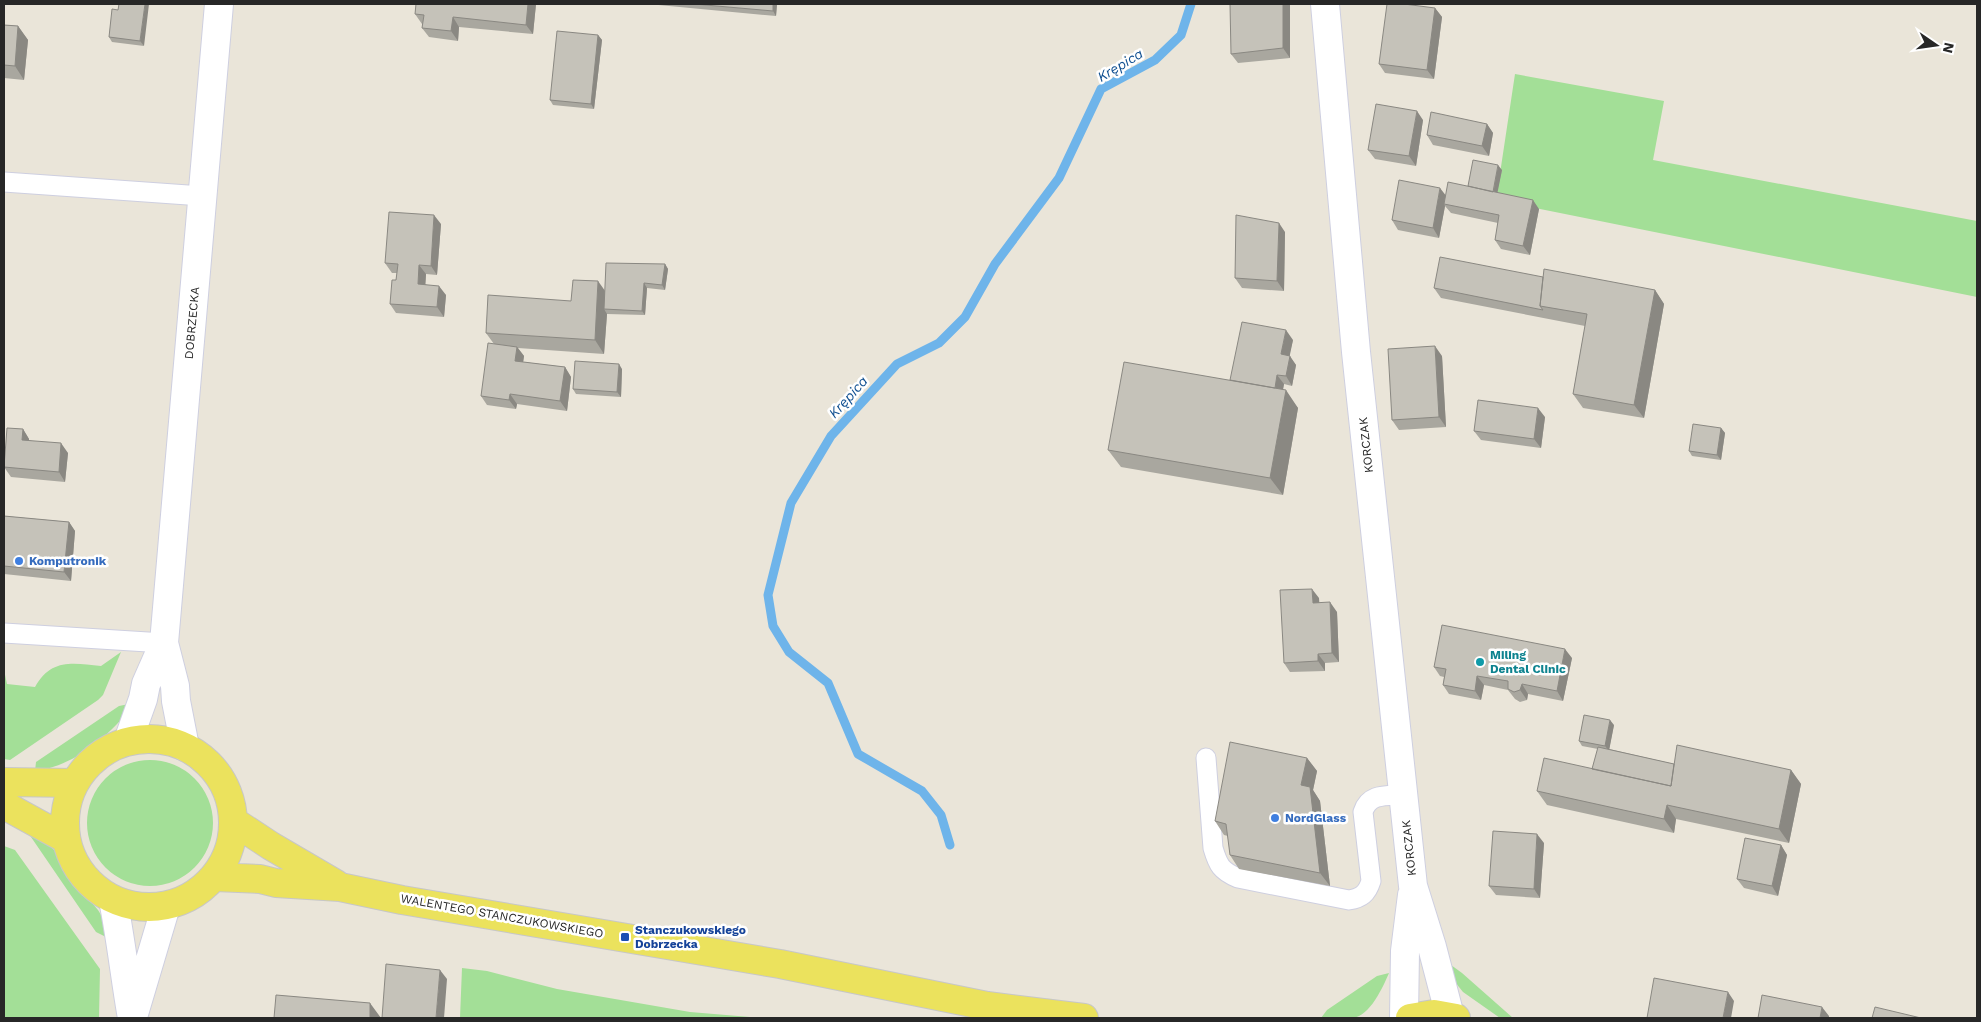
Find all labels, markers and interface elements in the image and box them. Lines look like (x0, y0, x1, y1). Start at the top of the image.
north arrow (1911, 20, 1961, 70)
text: N (1940, 41, 1958, 55)
water label: Krępica (1094, 45, 1146, 85)
street label: DOBRZECKA (182, 286, 202, 360)
water label: Krępica (825, 373, 871, 421)
street label: KORCZAK (1356, 416, 1376, 474)
place label: Komputronik (29, 554, 107, 568)
marker: Komputronik (13, 555, 25, 567)
place label: Miling Dental Clinic (1490, 648, 1566, 676)
marker: Miling Dental Clinic (1474, 656, 1486, 668)
place label: NordGlass (1285, 811, 1347, 825)
marker: NordGlass (1269, 812, 1281, 824)
street label: KORCZAK (1399, 819, 1419, 877)
street label: WALENTEGO STANCZUKOWSKIEGO (399, 891, 605, 941)
place label: Stanczukowskiego Dobrzecka (635, 923, 746, 951)
marker: Stanczukowskiego Dobrzecka (619, 931, 631, 943)

